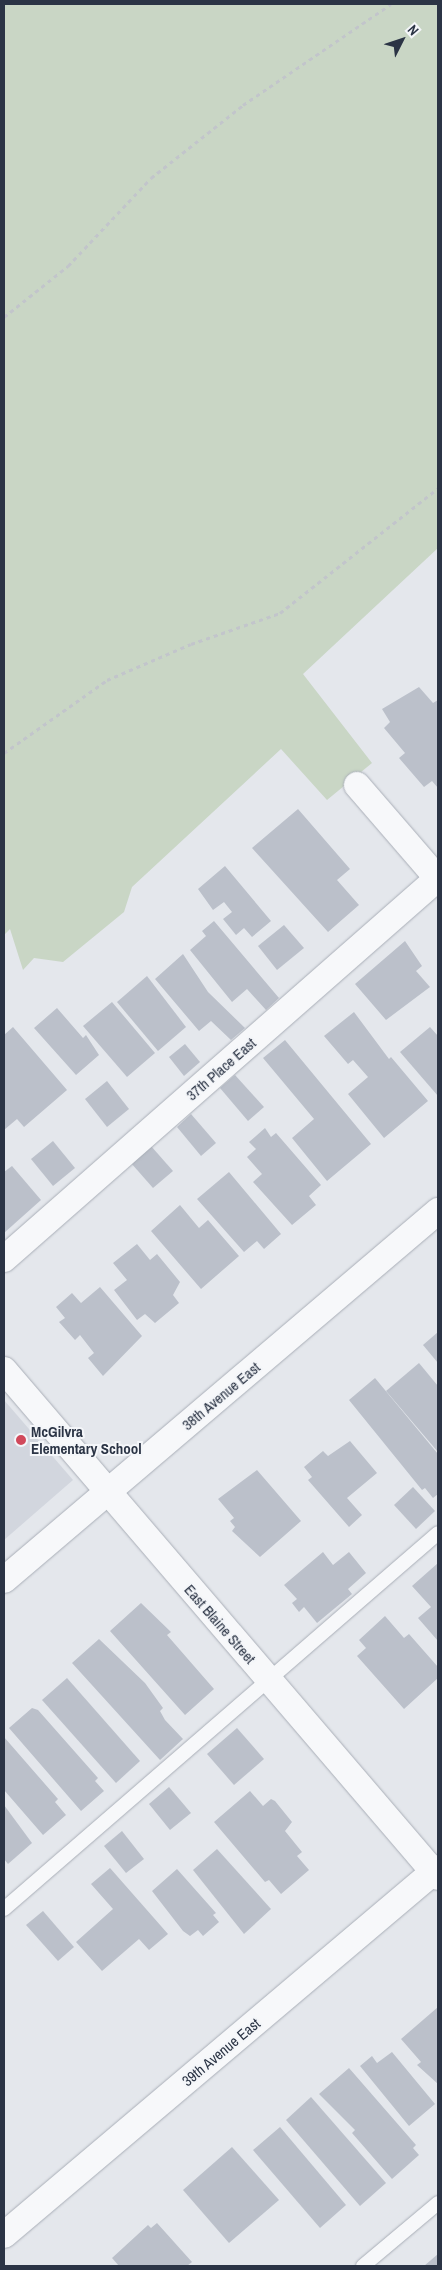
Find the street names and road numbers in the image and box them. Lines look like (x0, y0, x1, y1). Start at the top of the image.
street label: 37th Place East (183, 1034, 259, 1104)
street label: 38th Avenue East (178, 1358, 264, 1434)
street label: East Blaine Street (181, 1581, 259, 1667)
street label: 39th Avenue East (178, 2014, 264, 2090)

